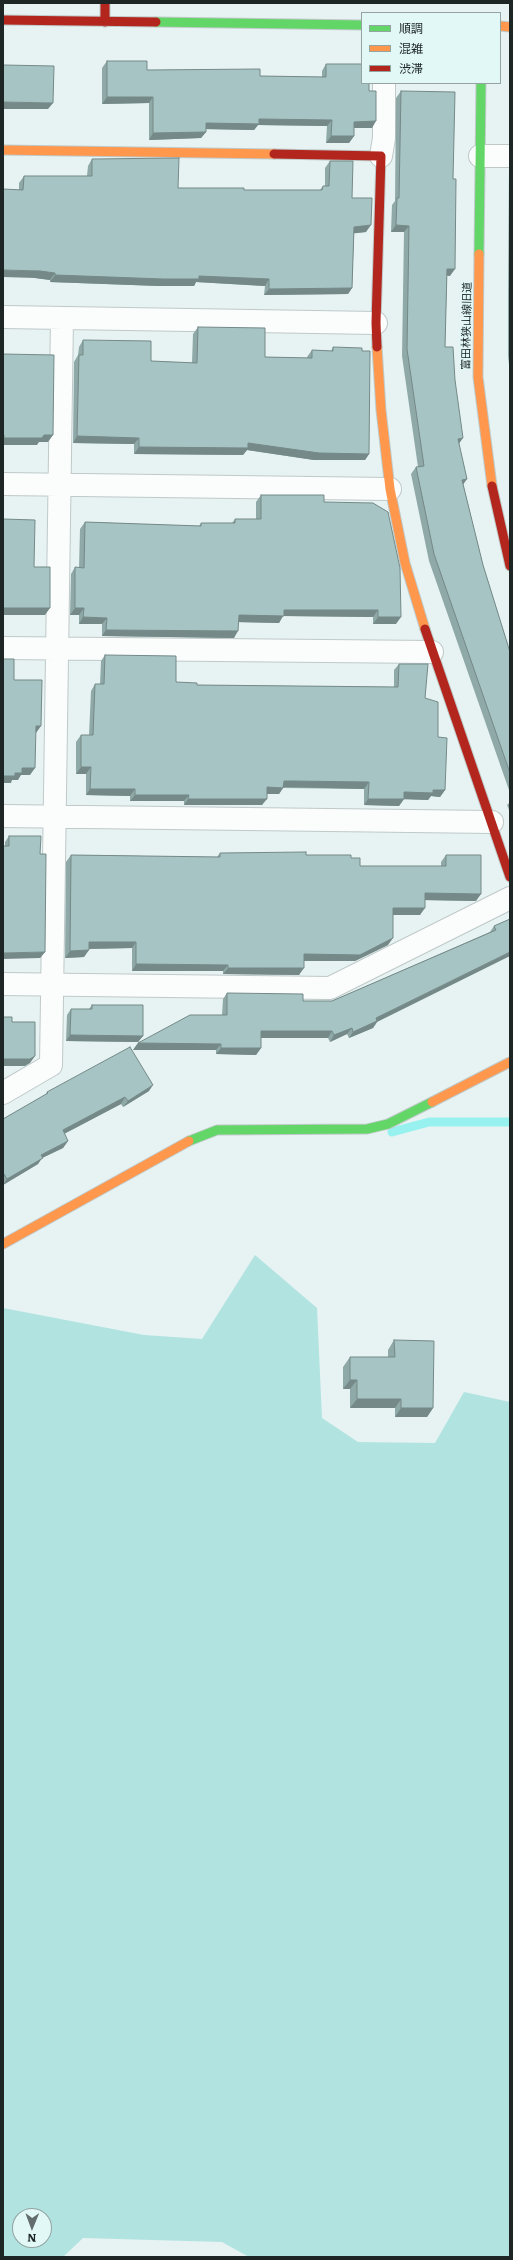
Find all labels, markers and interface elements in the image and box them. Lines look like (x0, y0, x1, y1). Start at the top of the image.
legend (361, 12, 501, 84)
text: 順調 (399, 19, 423, 37)
text: 混雑 (399, 39, 423, 57)
text: 渋滞 (399, 59, 423, 77)
street label: 富田林狭山線旧道 (460, 282, 474, 370)
north arrow (12, 2208, 52, 2248)
text: N (27, 2231, 37, 2247)

